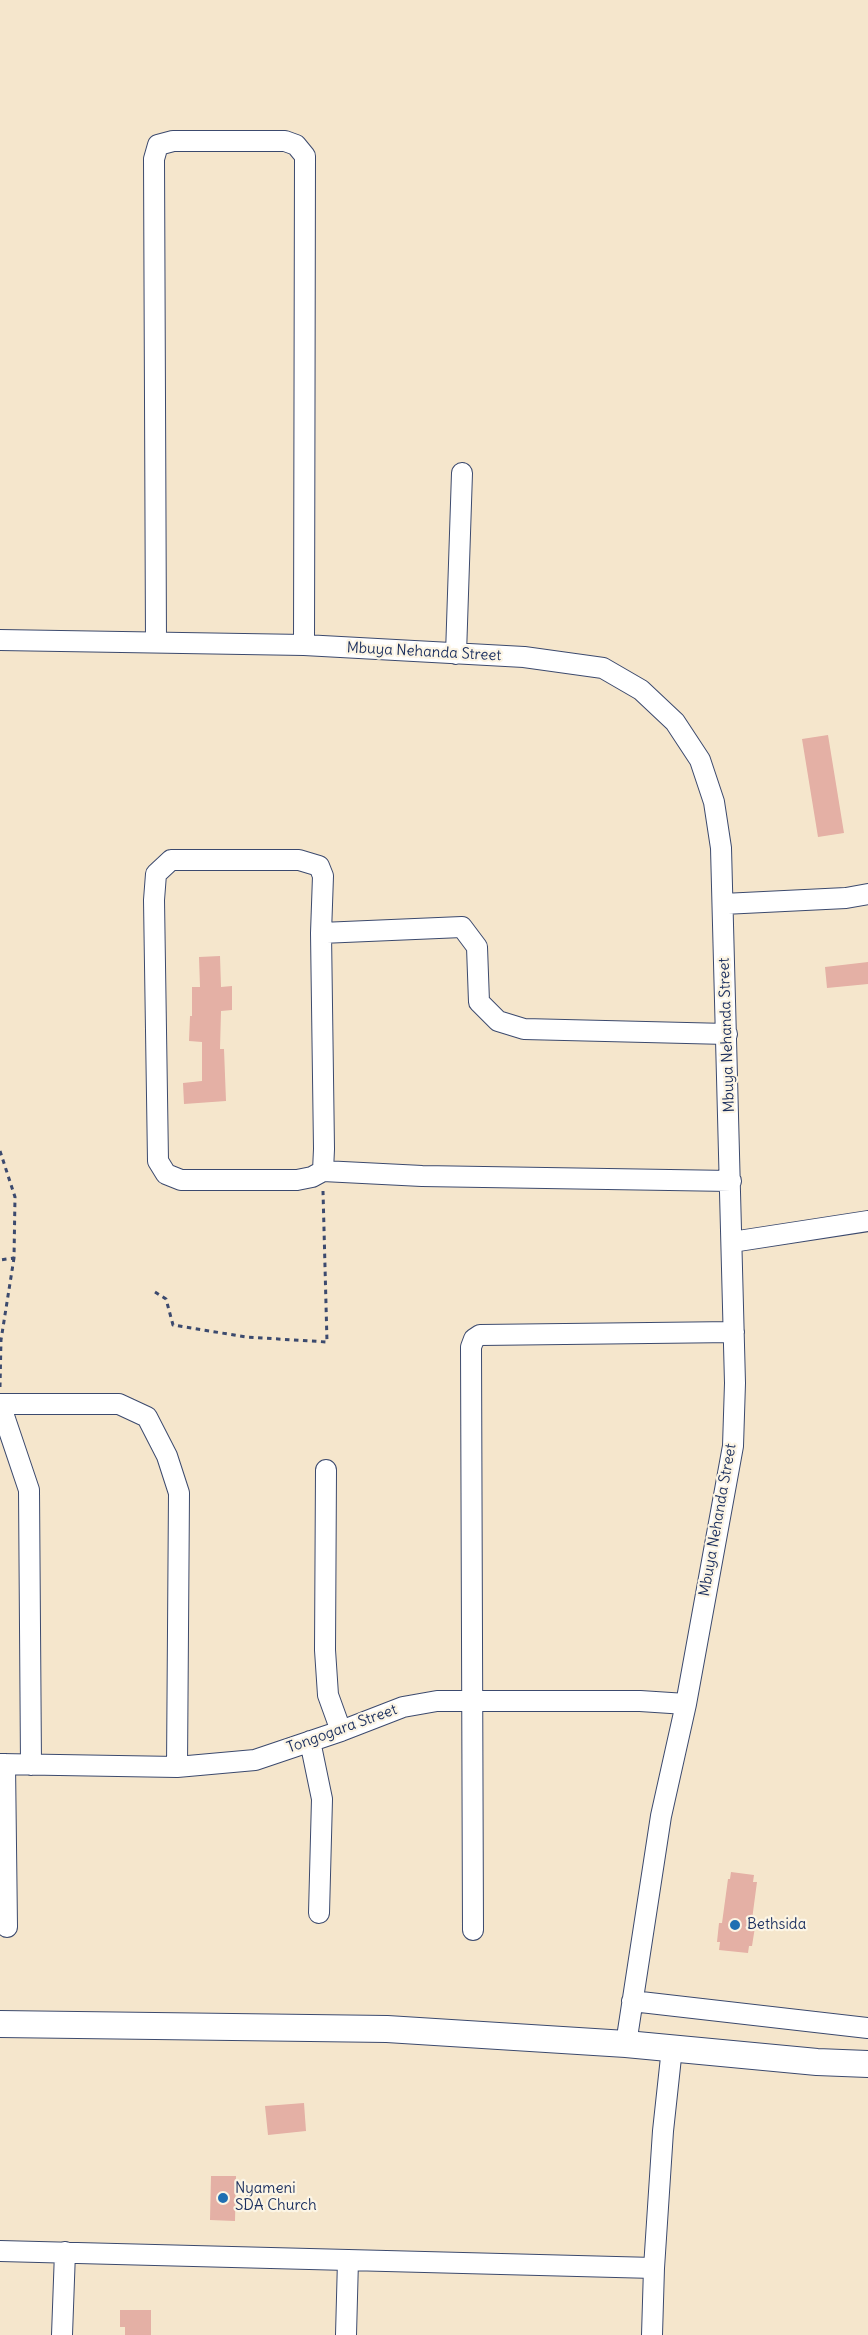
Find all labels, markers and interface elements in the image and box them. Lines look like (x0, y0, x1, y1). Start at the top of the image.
street label: Mbuya Nehanda Street (346, 639, 502, 665)
street label: Mbuya Nehanda Street (715, 957, 739, 1113)
street label: Mbuya Nehanda Street (696, 1442, 740, 1598)
street label: Tongogara Street (284, 1701, 400, 1757)
place label: Bethsida (747, 1916, 806, 1934)
marker: Bethsida (728, 1918, 742, 1932)
place label: Nyameni SDA Church (235, 2180, 317, 2215)
marker: Nyameni SDA Church (216, 2191, 230, 2205)

